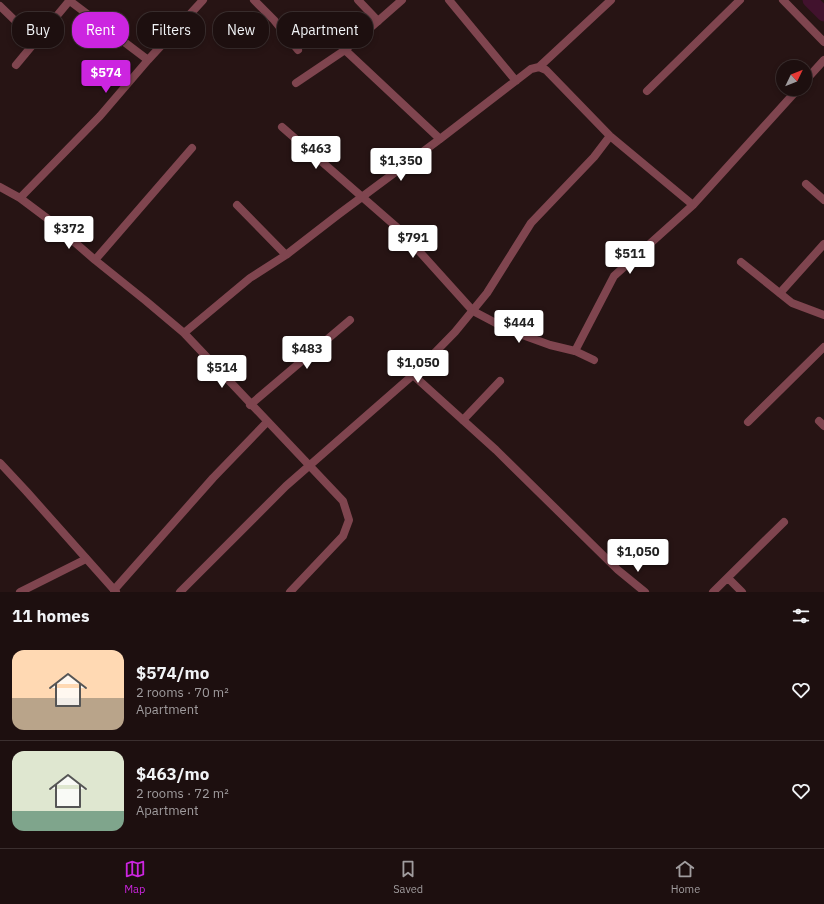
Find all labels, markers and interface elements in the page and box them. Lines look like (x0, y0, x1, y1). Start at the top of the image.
chip: Buy (12, 12, 64, 48)
chip: Rent (72, 12, 129, 48)
chip: Filters (137, 12, 205, 48)
chip: New (213, 12, 269, 48)
chip: Apartment (277, 12, 373, 48)
pin: $574 (82, 60, 130, 94)
north arrow (776, 60, 812, 96)
map controls (776, 60, 812, 96)
text: $574 (90, 64, 122, 81)
pin: $463 (292, 136, 340, 170)
text: $463 (300, 140, 332, 157)
pin: $1,350 (368, 148, 434, 182)
text: $1,350 (379, 152, 423, 169)
pin: $372 (45, 216, 93, 250)
text: $372 (53, 220, 85, 237)
pin: $791 (389, 225, 437, 259)
text: $791 (397, 229, 429, 246)
pin: $511 (606, 241, 654, 275)
text: $511 (614, 245, 646, 262)
pin: $444 (495, 310, 543, 344)
text: $444 (503, 314, 535, 331)
pin: $483 (283, 336, 331, 370)
text: $483 (291, 340, 323, 357)
pin: $1,050 (385, 350, 451, 384)
text: $1,050 (396, 354, 440, 371)
pin: $514 (198, 355, 246, 389)
text: $514 (206, 359, 238, 376)
pin: $1,050 (605, 539, 671, 573)
text: $1,050 (616, 543, 660, 560)
text: 11 homes (12, 605, 89, 627)
icon: filters (790, 605, 812, 627)
text: $574/mo (136, 662, 209, 684)
icon: home (44, 666, 92, 714)
icon: heart (790, 679, 812, 701)
text: 2 rooms · 70 m² (136, 684, 229, 701)
text: Apartment (136, 701, 199, 718)
text: $463/mo (136, 763, 209, 785)
icon: home (44, 767, 92, 815)
icon: heart (790, 780, 812, 802)
text: 2 rooms · 72 m² (136, 785, 229, 802)
text: Apartment (136, 802, 199, 819)
tab: Map (124, 858, 146, 896)
tab: Saved (393, 858, 423, 896)
tab: Home (671, 858, 700, 896)

